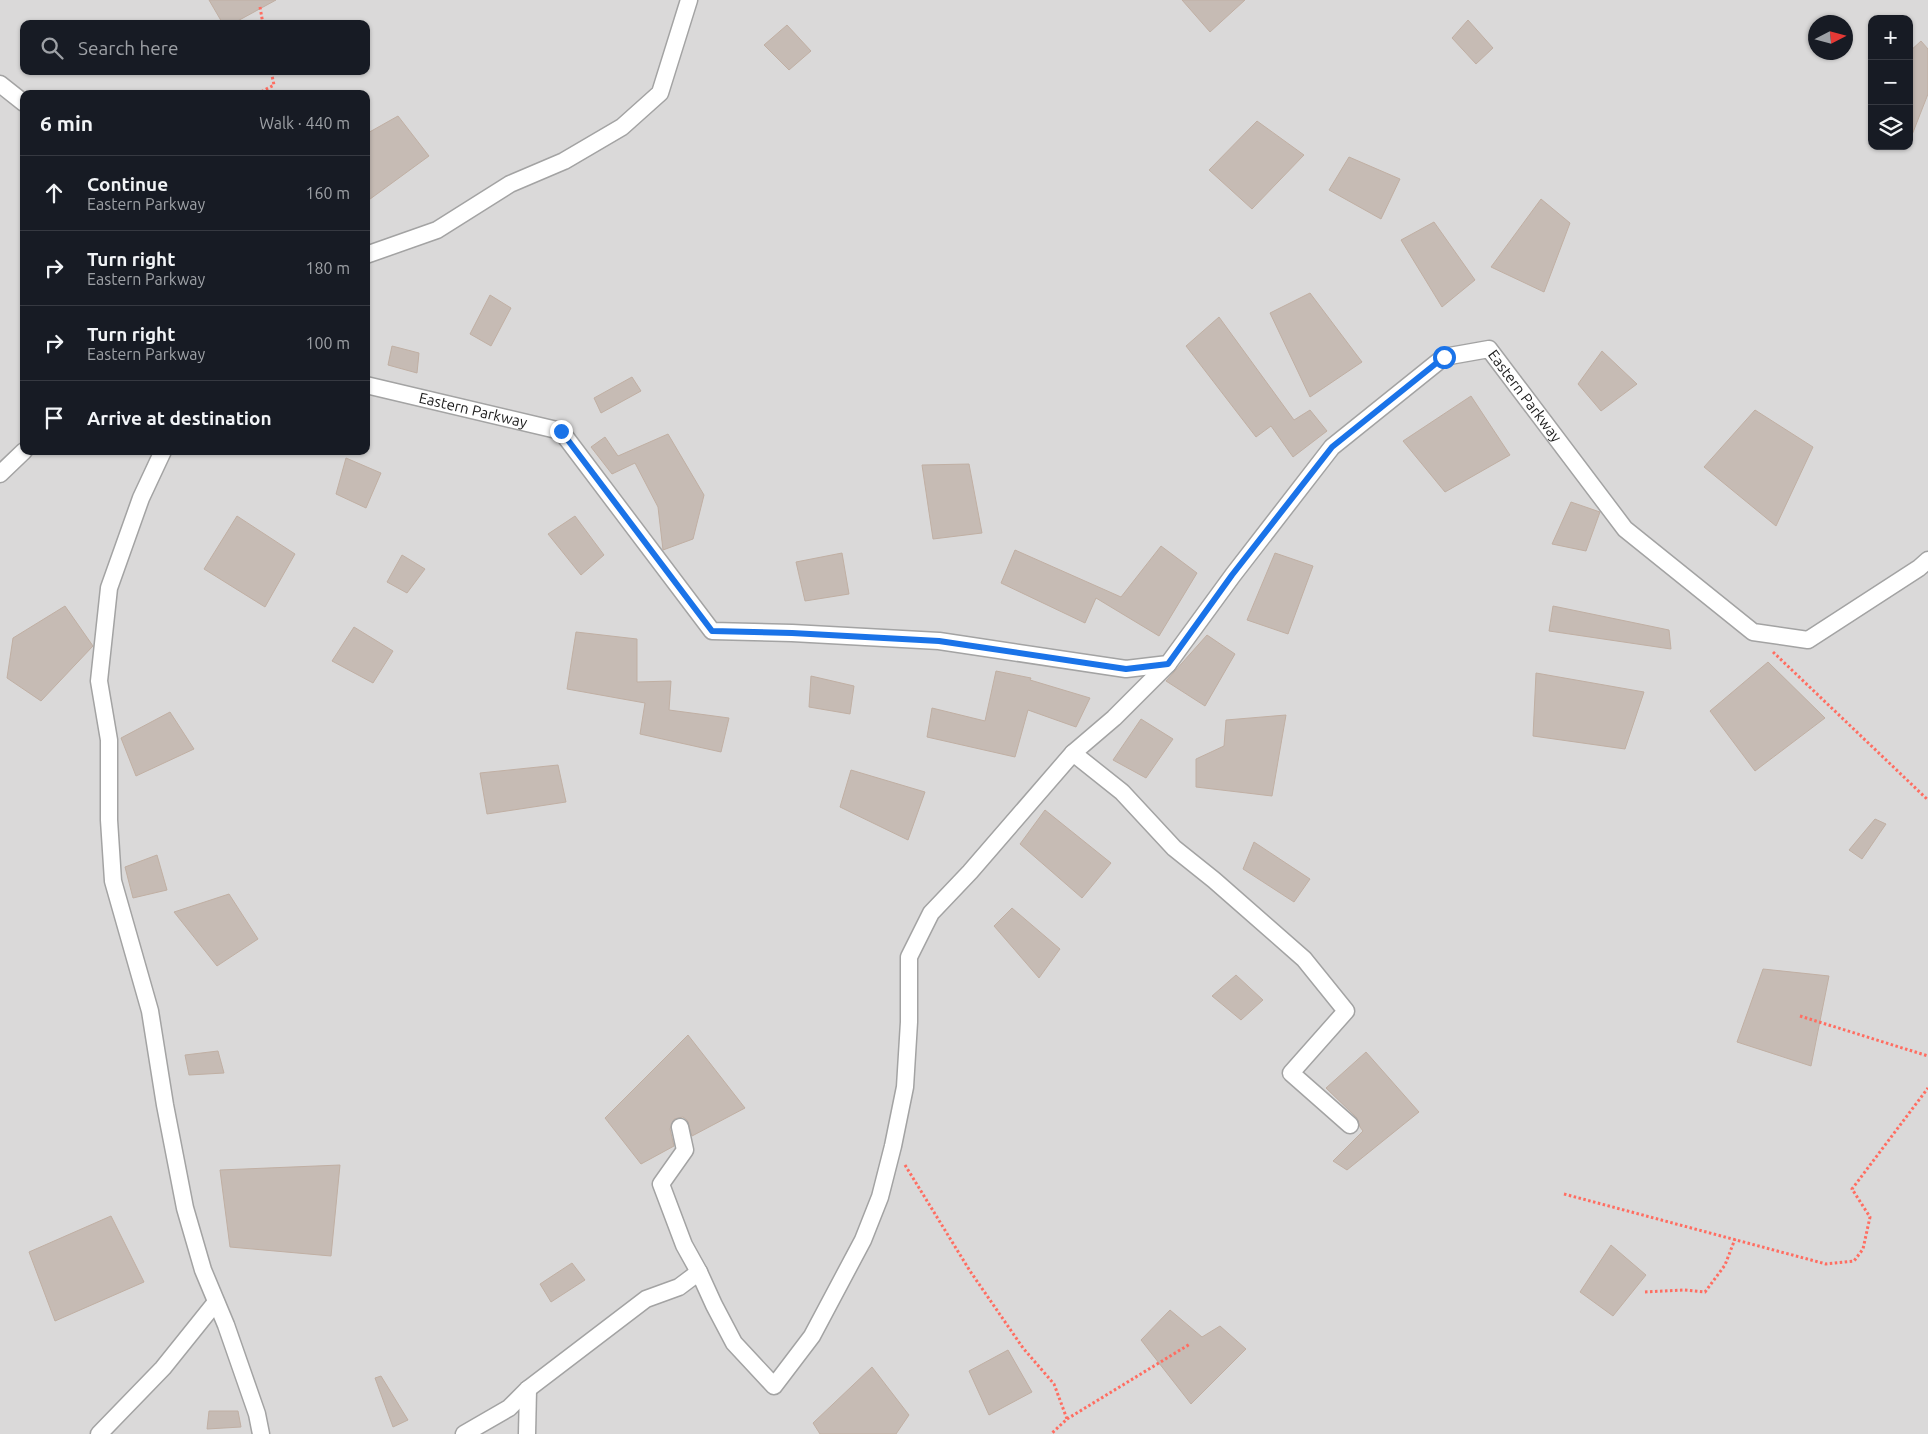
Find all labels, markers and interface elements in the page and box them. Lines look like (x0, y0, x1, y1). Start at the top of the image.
north arrow (1808, 15, 1853, 60)
map controls (1868, 15, 1913, 150)
button: + (1868, 15, 1913, 60)
search box (20, 20, 370, 75)
icon: search (38, 34, 66, 62)
text: Search here (78, 37, 178, 59)
button: − (1868, 60, 1913, 105)
button: layers (1868, 105, 1913, 150)
text: 6 min (40, 111, 93, 135)
text: Walk · 440 m (259, 114, 350, 132)
text: Continue (87, 173, 168, 195)
icon: ahead (40, 179, 68, 207)
text: 160 m (305, 184, 350, 202)
text: Eastern Parkway (87, 195, 205, 213)
text: Turn right (87, 248, 175, 270)
icon: right (40, 254, 68, 282)
text: 180 m (305, 259, 350, 277)
text: Eastern Parkway (87, 270, 205, 288)
text: Turn right (87, 323, 175, 345)
icon: right (40, 329, 68, 357)
text: 100 m (305, 334, 350, 352)
text: Eastern Parkway (87, 345, 205, 363)
route start (1433, 346, 1456, 369)
street label: Eastern Parkway (1485, 346, 1565, 445)
street label: Eastern Parkway (417, 389, 529, 431)
icon: arrive (40, 404, 68, 432)
text: Arrive at destination (87, 407, 272, 429)
route end (550, 420, 573, 443)

